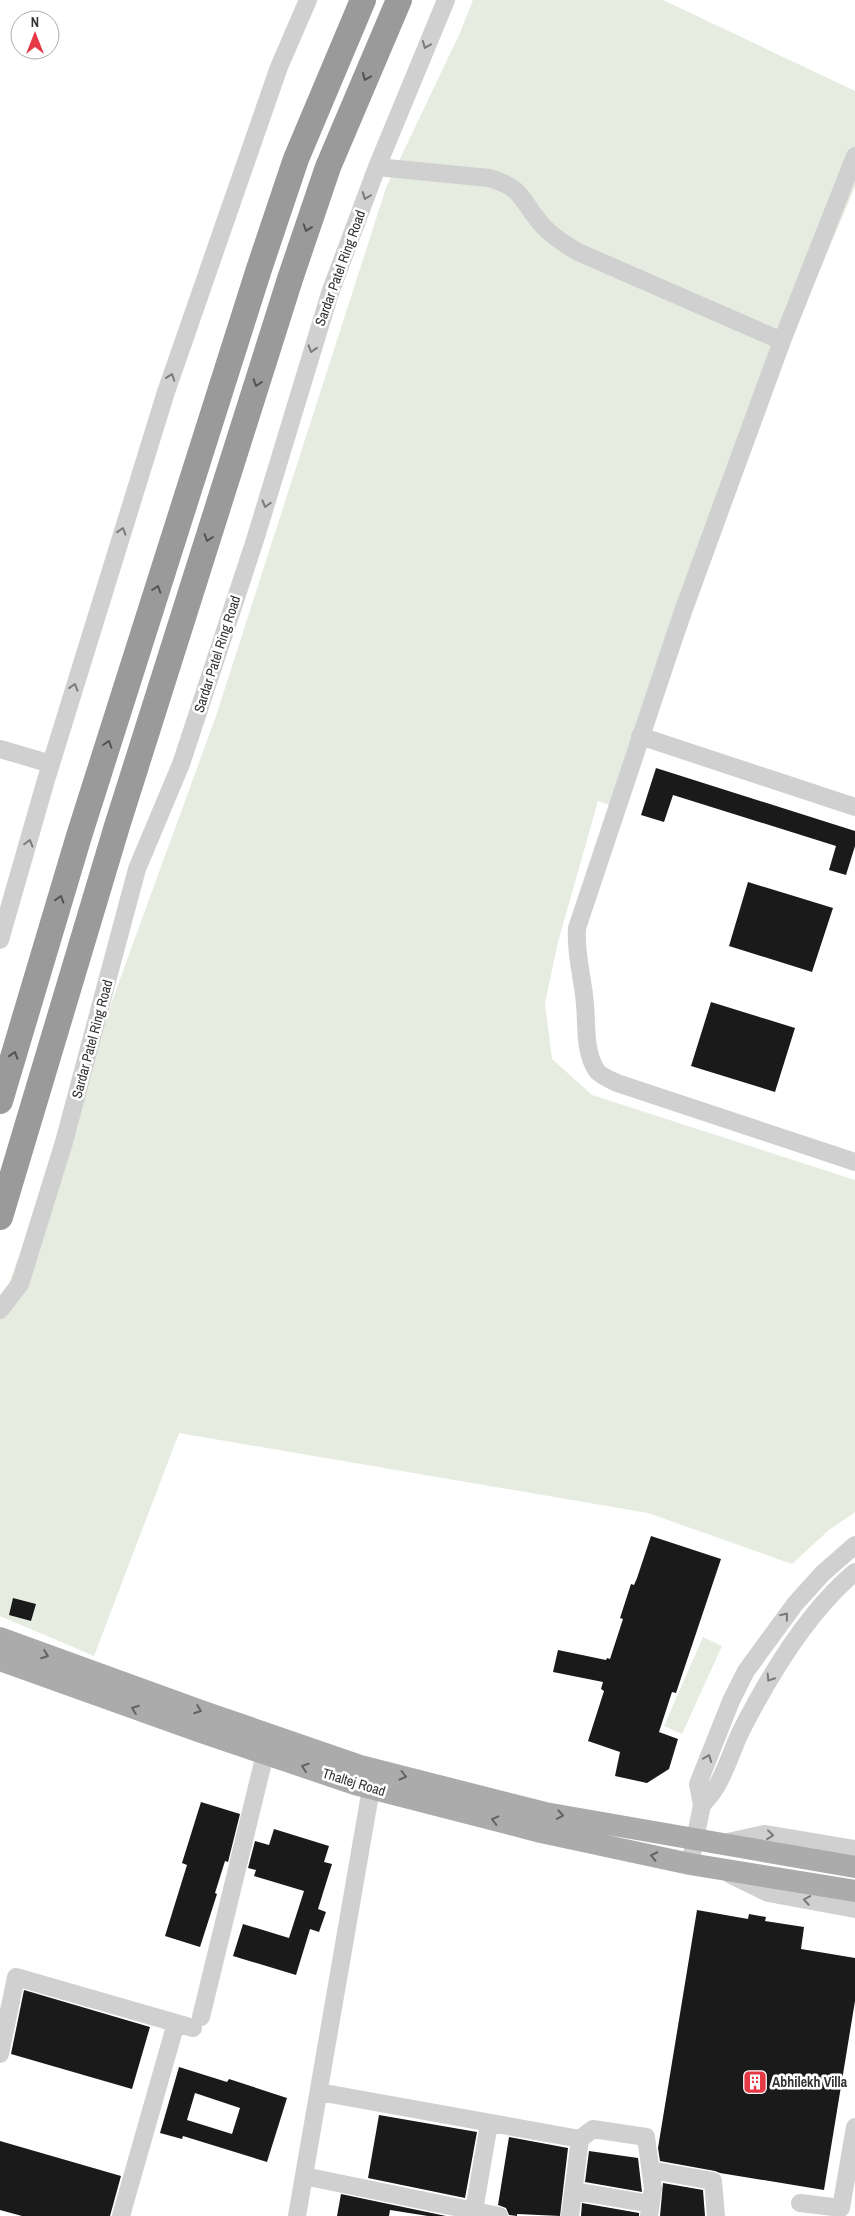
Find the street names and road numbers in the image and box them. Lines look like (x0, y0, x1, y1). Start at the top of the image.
street label: Sardar Patel Ring Road (311, 208, 369, 328)
street label: Sardar Patel Ring Road (190, 593, 244, 715)
street label: Sardar Patel Ring Road (68, 978, 116, 1100)
street label: Thaltej Road (320, 1764, 388, 1800)

